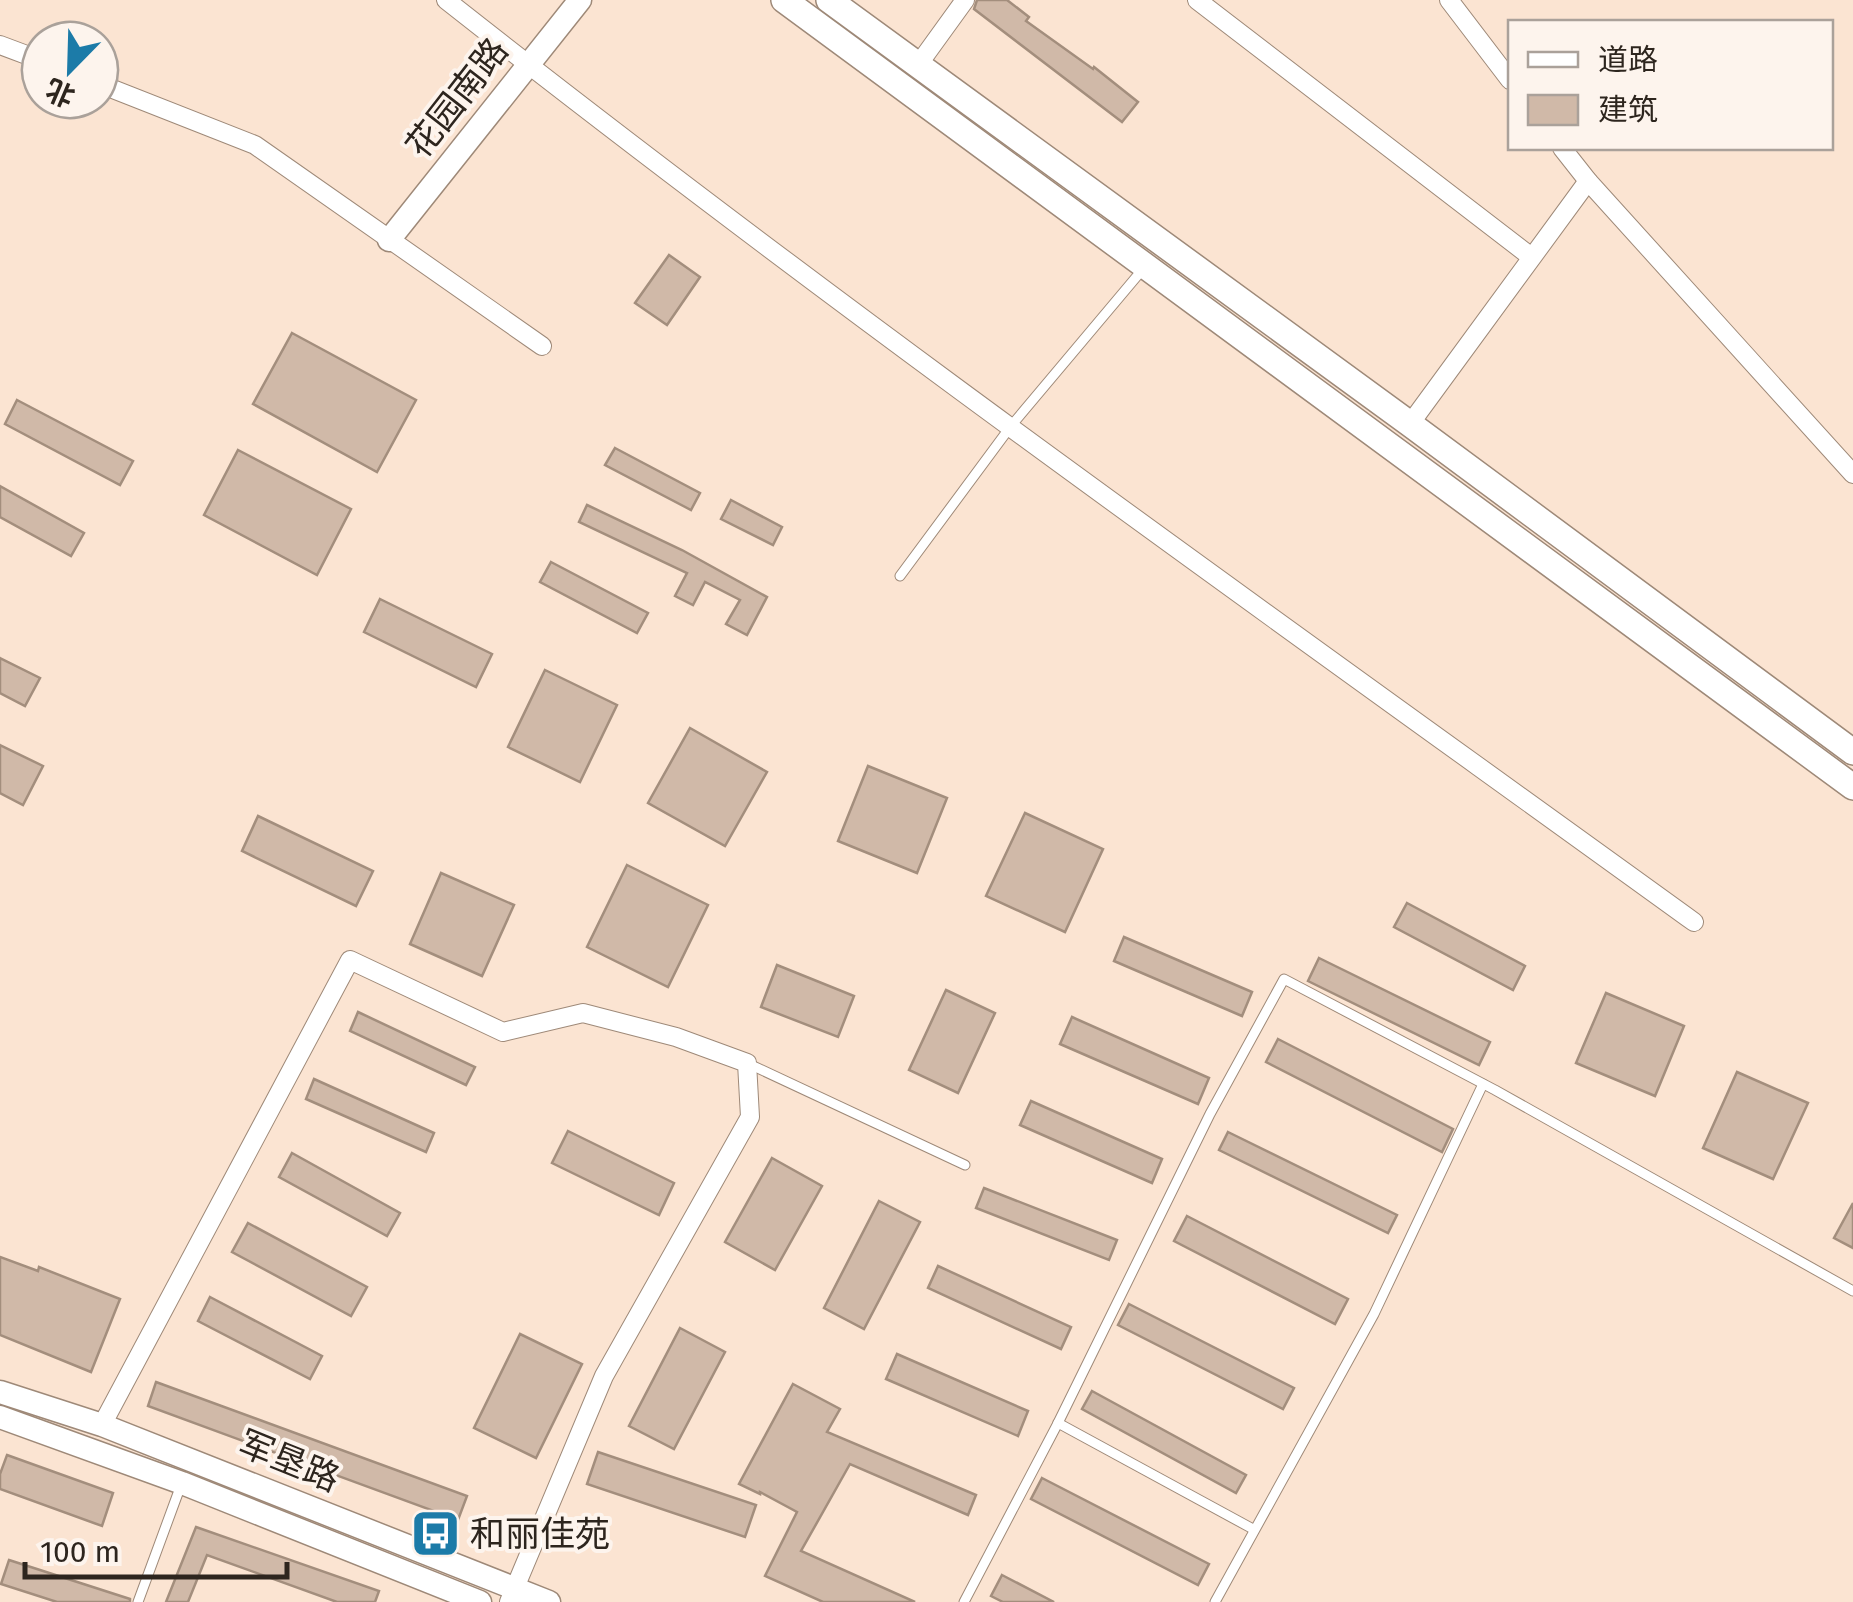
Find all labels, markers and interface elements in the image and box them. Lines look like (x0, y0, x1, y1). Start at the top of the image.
north arrow (20, 20, 120, 120)
legend (1508, 20, 1833, 150)
street label: 花园南路 (397, 30, 517, 166)
text: 道路 (1598, 42, 1658, 78)
text: 北 (41, 72, 80, 113)
text: 建筑 (1598, 92, 1658, 128)
street label: 军垦路 (232, 1422, 346, 1500)
bus stop icon: 和丽佳苑 (409, 1508, 461, 1560)
place label: 和丽佳苑 (470, 1513, 610, 1555)
scale bar (25, 1517, 288, 1579)
text: 100 m (40, 1534, 120, 1570)

